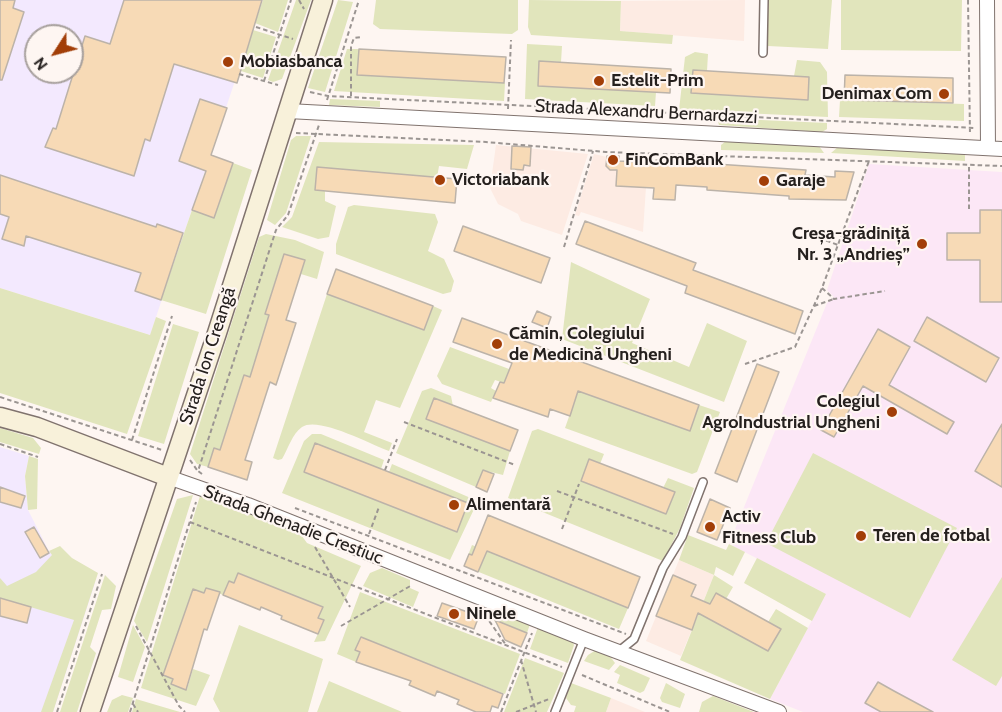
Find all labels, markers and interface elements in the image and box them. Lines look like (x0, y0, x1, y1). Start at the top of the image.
north arrow (24, 24, 84, 84)
place label: Mobiasbanca (240, 51, 343, 73)
text: N (30, 54, 52, 74)
marker: Mobiasbanca (221, 55, 235, 69)
place label: Estelit-Prim (611, 70, 704, 92)
marker: Estelit-Prim (592, 74, 606, 88)
place label: Denimax Com (821, 83, 932, 105)
marker: Denimax Com (937, 87, 951, 101)
street label: Strada Alexandru Bernardazzi (534, 95, 758, 129)
place label: FinComBank (625, 149, 724, 171)
marker: FinComBank (606, 153, 620, 167)
place label: Victoriabank (452, 169, 549, 191)
place label: Garaje (776, 170, 825, 192)
marker: Victoriabank (433, 173, 447, 187)
marker: Garaje (757, 174, 771, 188)
place label: Creșa-grădiniță Nr. 3 „Andrieș” (792, 223, 910, 266)
marker: Creșa-grădiniță Nr. 3 „Andrieș” (915, 237, 929, 251)
street label: Strada Ion Creangă (176, 284, 240, 428)
place label: Cămin, Colegiului de Medicină Ungheni (509, 323, 672, 366)
marker: Cămin, Colegiului de Medicină Ungheni (490, 337, 504, 351)
place label: Colegiul AgroIndustrial Ungheni (702, 391, 880, 434)
marker: Colegiul AgroIndustrial Ungheni (885, 405, 899, 419)
street label: Strada Ghenadie Crestiuc (200, 481, 386, 569)
place label: Alimentară (466, 494, 551, 516)
marker: Alimentară (447, 498, 461, 512)
place label: Activ Fitness Club (722, 506, 816, 548)
marker: Activ Fitness Club (703, 520, 717, 534)
place label: Teren de fotbal (873, 525, 990, 547)
marker: Teren de fotbal (854, 529, 868, 543)
place label: Ninele (466, 603, 516, 625)
marker: Ninele (447, 607, 461, 621)

